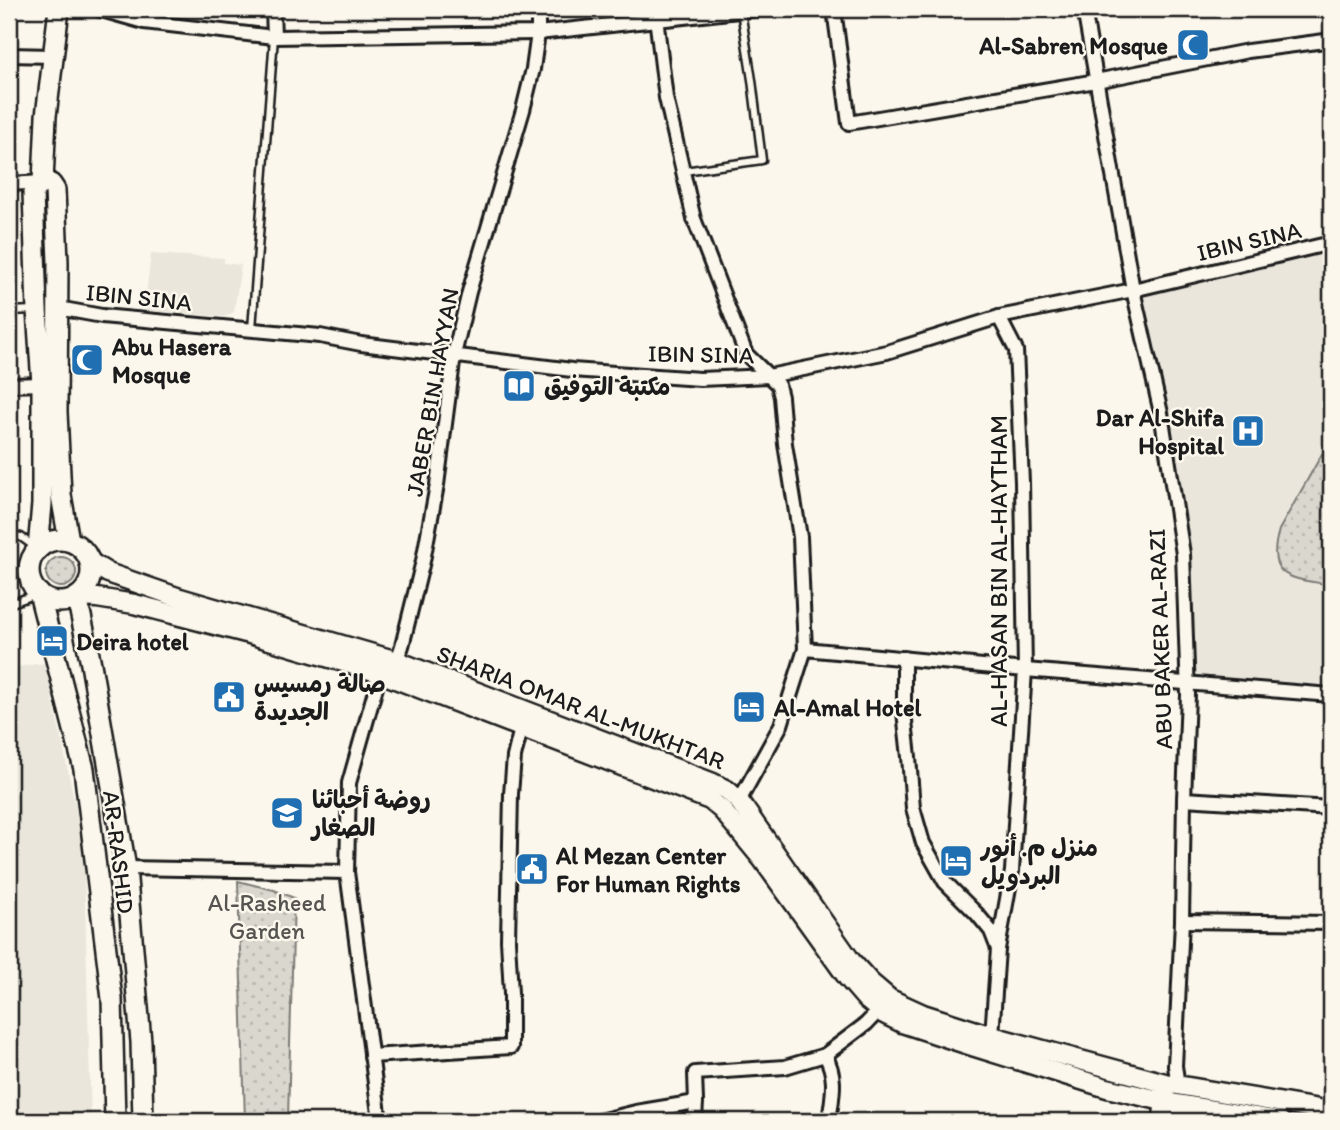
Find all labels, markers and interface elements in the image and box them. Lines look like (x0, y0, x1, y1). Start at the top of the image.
mosque icon: Al-Sabren Mosque (1174, 26, 1212, 64)
place label: Al-Sabren Mosque (978, 31, 1168, 61)
street label: IBIN SINA (1194, 215, 1304, 267)
street label: IBIN SINA (85, 277, 193, 317)
street label: JABER BIN HAYYAN (399, 285, 465, 499)
place label: Abu Hasera Mosque (111, 332, 232, 390)
street label: IBIN SINA (648, 339, 754, 369)
mosque icon: Abu Hasera Mosque (68, 341, 106, 379)
library icon: مكتبة التوفيق (500, 367, 538, 405)
place label: مكتبة التوفيق (544, 372, 671, 402)
place label: Dar Al-Shifa Hospital (1096, 403, 1224, 461)
hospital icon: Dar Al-Shifa Hospital (1229, 412, 1267, 450)
street label: AL-HASAN BIN AL-HAYTHAM (984, 415, 1013, 727)
street label: ABU BAKER AL-RAZI (1142, 528, 1178, 750)
hotel icon: Deira hotel (33, 622, 71, 660)
place label: Deira hotel (76, 627, 189, 656)
street label: SHARIA OMAR AL-MUKHTAR (433, 639, 729, 775)
place label: صالة رمسيس الجديدة (254, 669, 386, 726)
public building icon: صالة رمسيس الجديدة (210, 678, 248, 716)
hotel icon: Al-Amal Hotel (730, 688, 768, 726)
place label: Al-Amal Hotel (773, 693, 922, 722)
place label: روضة أحبائنا الصغار (310, 785, 431, 842)
street label: AR-RASHID (97, 789, 141, 915)
school or university icon: روضة أحبائنا الصغار (268, 794, 306, 832)
place label: منزل م. أنور البردويل (979, 833, 1098, 892)
place label: Al Mezan Center For Human Rights (555, 841, 741, 899)
hotel icon: منزل م. أنور البردويل (937, 842, 975, 880)
public building icon: Al Mezan Center For Human Rights (513, 850, 551, 888)
park label: Al-Rasheed Garden (208, 888, 326, 945)

